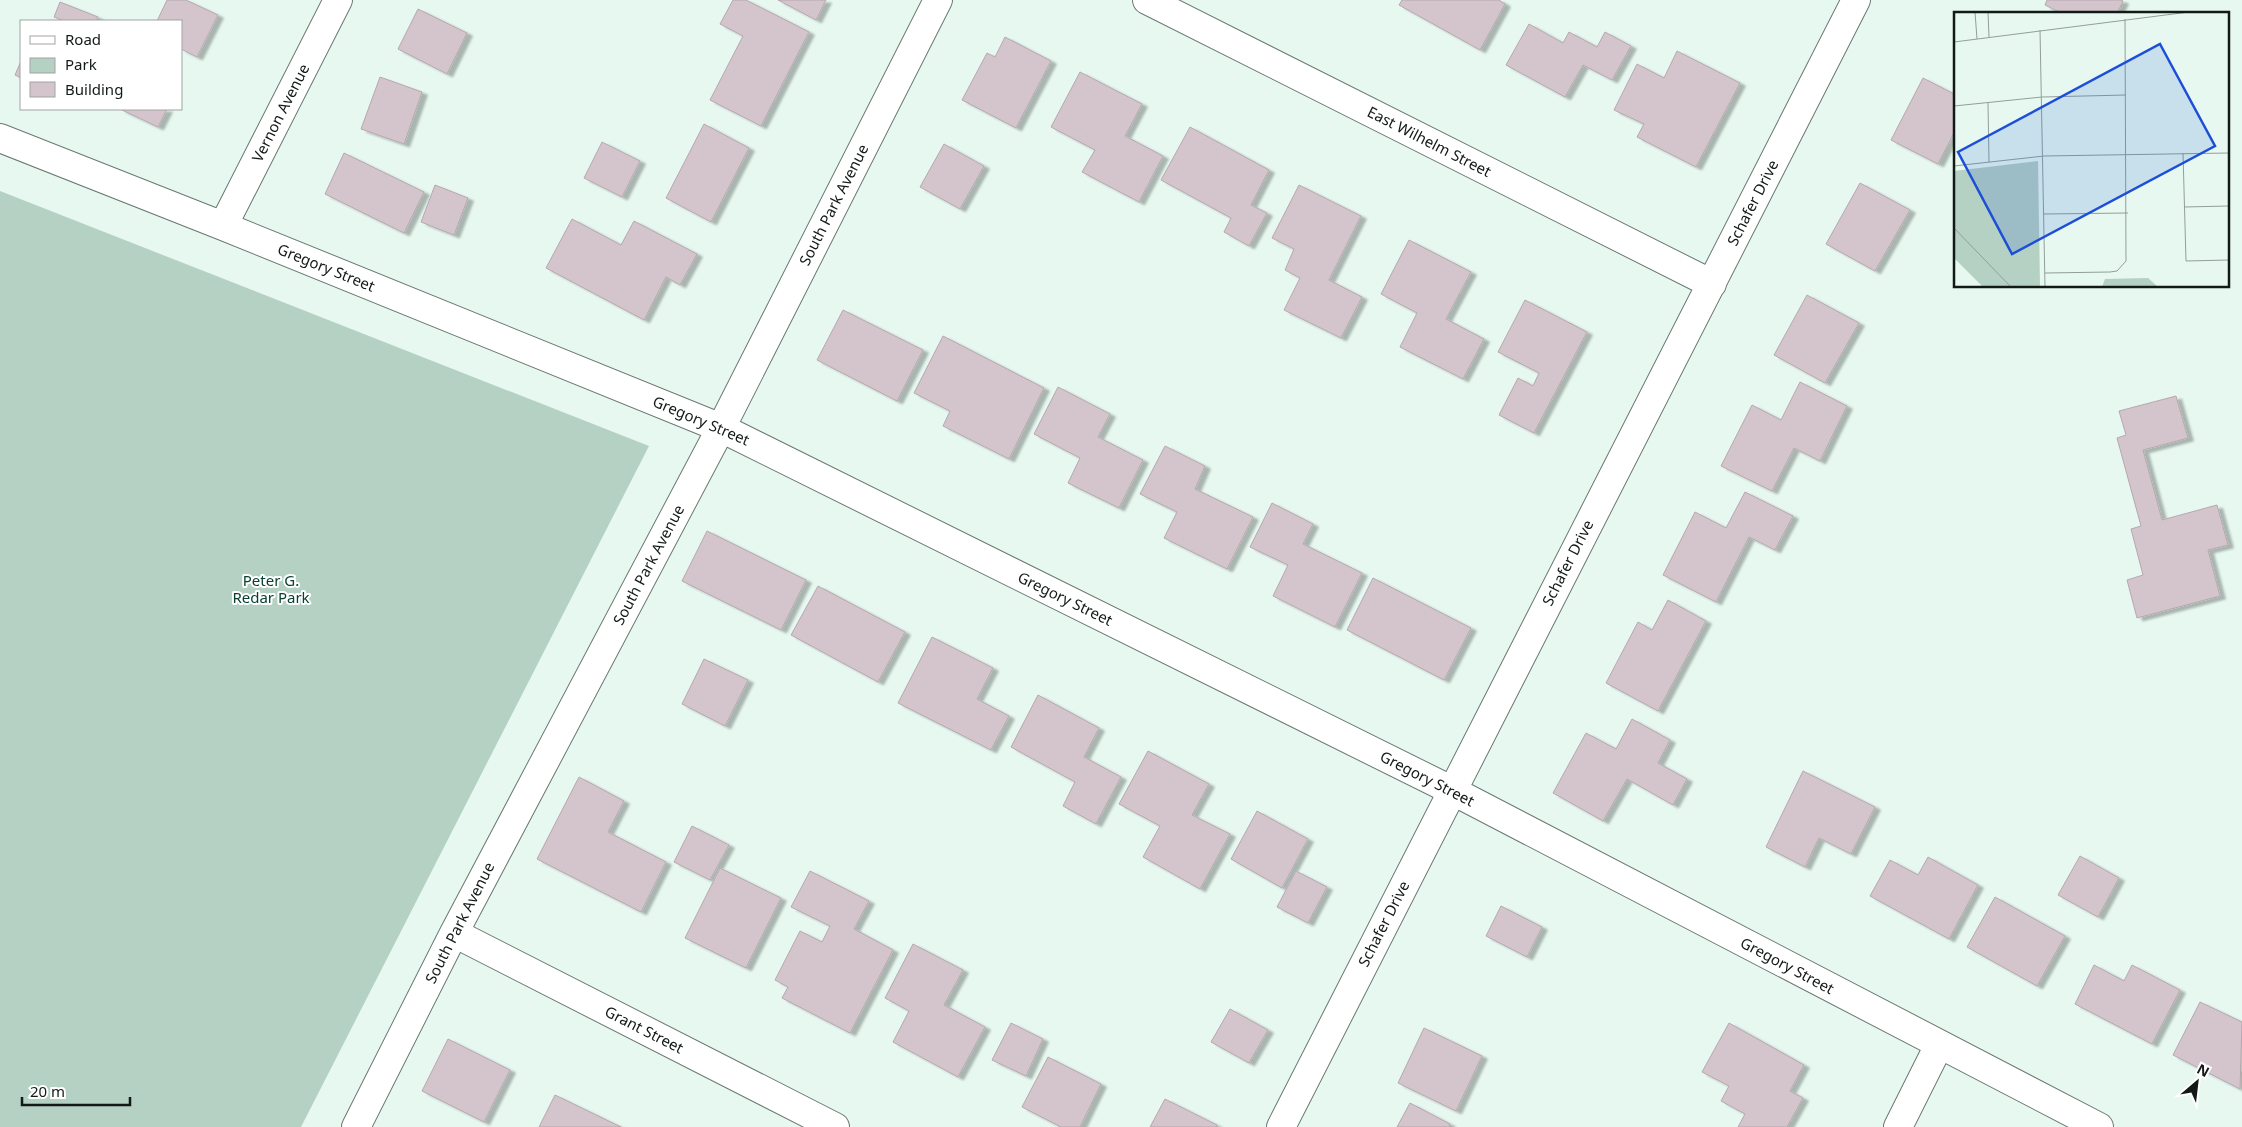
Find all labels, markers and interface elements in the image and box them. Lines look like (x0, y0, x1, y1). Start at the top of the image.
inset map (1954, 12, 2230, 288)
legend (20, 20, 182, 110)
text: Road (65, 29, 101, 49)
text: Park (65, 54, 97, 74)
street label: Vernon Avenue (247, 60, 313, 165)
text: Building (65, 79, 123, 99)
street label: East Wilhelm Street (1364, 101, 1495, 181)
street label: South Park Avenue (794, 141, 872, 269)
street label: Schafer Drive (1722, 156, 1782, 249)
street label: Gregory Street (275, 238, 379, 296)
street label: Gregory Street (650, 391, 753, 450)
street label: South Park Avenue (608, 501, 688, 628)
street label: Schafer Drive (1537, 516, 1597, 609)
street label: Gregory Street (1015, 566, 1117, 630)
park label: Peter G. Redar Park (232, 570, 310, 607)
street label: Gregory Street (1377, 746, 1478, 811)
street label: South Park Avenue (420, 859, 498, 987)
street label: Schafer Drive (1353, 877, 1413, 970)
street label: Gregory Street (1737, 932, 1838, 998)
street label: Grant Street (602, 1001, 688, 1058)
north arrow (2172, 1057, 2222, 1107)
text: N (2194, 1059, 2213, 1081)
scale bar (22, 1074, 130, 1106)
text: 20 m (30, 1081, 65, 1101)

